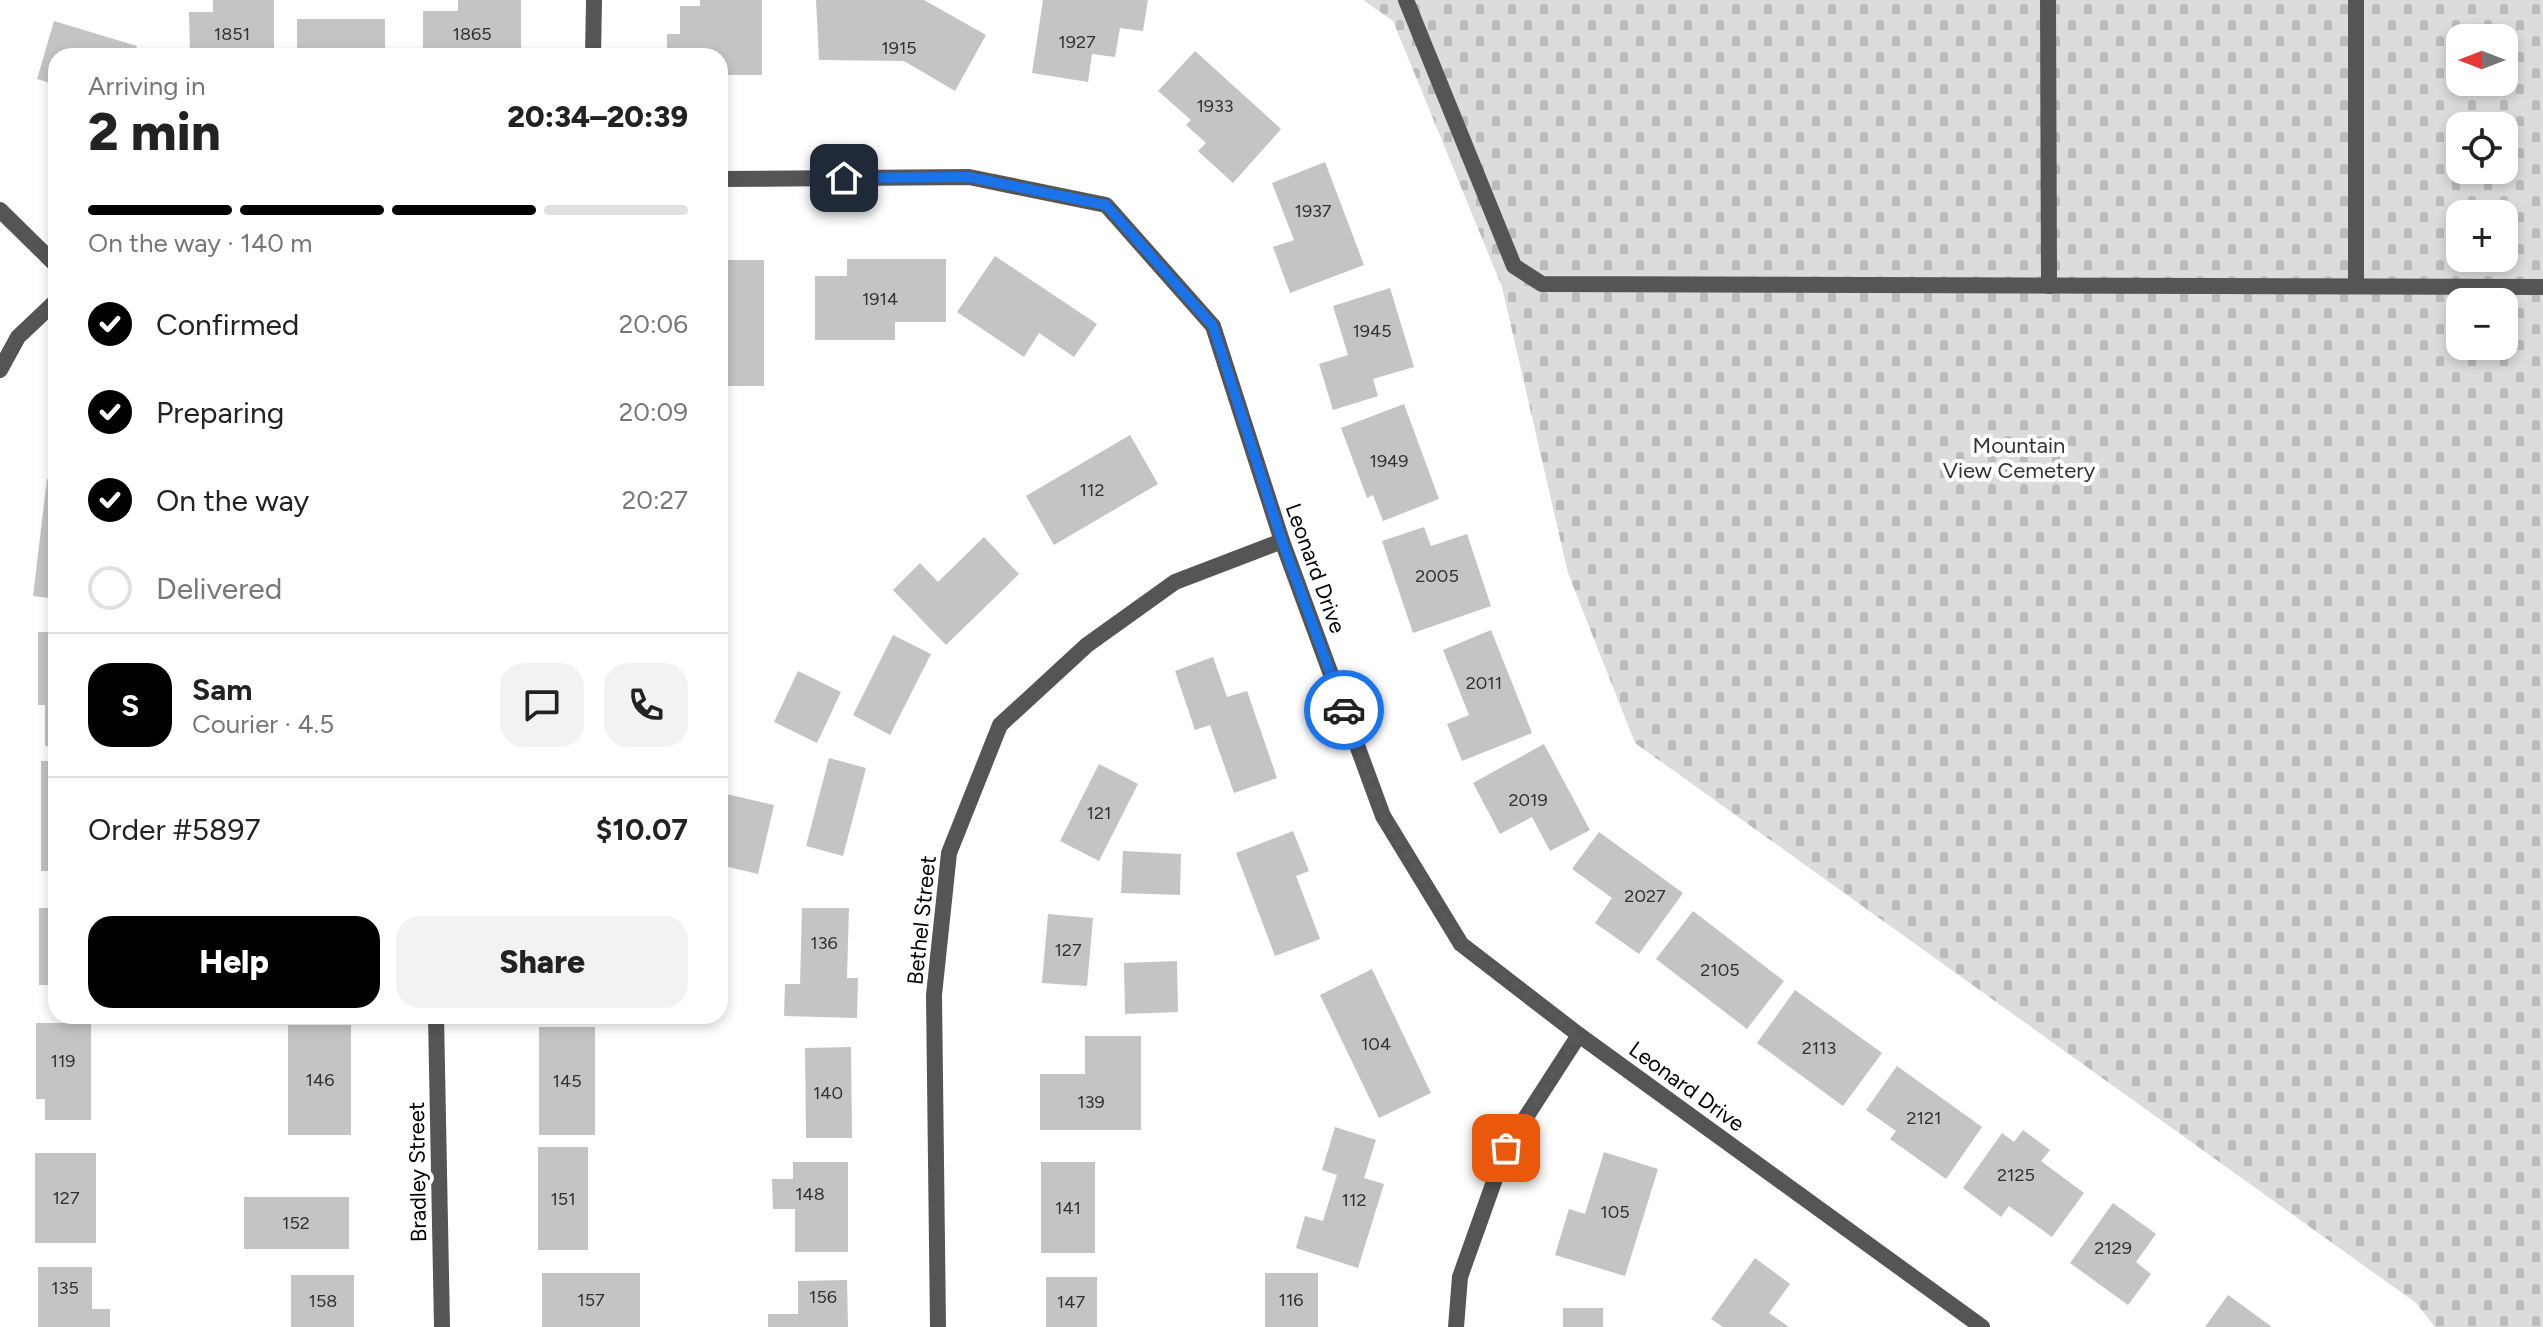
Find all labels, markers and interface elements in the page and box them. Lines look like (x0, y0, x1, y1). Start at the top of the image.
house number: 1851 (214, 23, 250, 45)
house number: 1865 (452, 23, 492, 45)
north arrow (2446, 24, 2518, 96)
map controls (2446, 24, 2518, 360)
house number: 1927 (1058, 31, 1096, 53)
house number: 1915 (881, 37, 917, 59)
text: Arriving in (88, 70, 206, 102)
house number: 1933 (1196, 95, 1234, 117)
text: 20:34–20:39 (507, 98, 688, 135)
text: 2 min (88, 101, 221, 163)
button: locate (2446, 112, 2518, 184)
pin (810, 144, 878, 212)
icon: home (822, 156, 866, 200)
house number: 1937 (1294, 200, 1332, 222)
button: + (2446, 200, 2518, 272)
text: On the way · 140 m (88, 227, 312, 259)
house number: 1914 (862, 288, 898, 310)
button: − (2446, 288, 2518, 360)
icon: check (88, 302, 132, 346)
text: Confirmed (156, 306, 299, 343)
text: 20:06 (619, 308, 688, 340)
house number: 1945 (1352, 320, 1392, 342)
icon: check (88, 390, 132, 434)
text: Preparing (156, 394, 284, 431)
text: 20:09 (619, 396, 688, 428)
park label: Mountain View Cemetery (1943, 432, 2096, 484)
house number: 1949 (1370, 450, 1409, 472)
icon: check (88, 478, 132, 522)
house number: 112 (1080, 479, 1104, 501)
text: On the way (156, 482, 309, 519)
text: 20:27 (622, 484, 688, 516)
street label: Leonard Drive (1280, 499, 1352, 637)
house number: 2005 (1415, 565, 1459, 587)
text: Delivered (156, 570, 282, 607)
button: chat (500, 663, 584, 747)
button: phone (604, 663, 688, 747)
courier (1304, 670, 1384, 750)
text: Sam (192, 671, 252, 708)
house number: 2011 (1466, 672, 1502, 694)
text: S (121, 687, 139, 724)
icon: car (1322, 688, 1366, 732)
text: Courier · 4.5 (192, 708, 334, 740)
house number: 2019 (1508, 789, 1548, 811)
house number: 121 (1087, 802, 1111, 824)
text: Order #5897 (88, 811, 261, 848)
text: $10.07 (596, 811, 688, 848)
street label: Bethel Street (901, 854, 942, 986)
house number: 2027 (1624, 885, 1666, 907)
button: Help (88, 916, 380, 1008)
button: Share (396, 916, 688, 1008)
house number: 136 (810, 932, 838, 954)
house number: 127 (1054, 939, 1082, 961)
house number: 2105 (1700, 959, 1740, 981)
house number: 104 (1361, 1033, 1391, 1055)
street label: Leonard Drive (1624, 1035, 1750, 1137)
house number: 2113 (1802, 1037, 1836, 1059)
house number: 119 (50, 1050, 76, 1072)
house number: 146 (306, 1069, 334, 1091)
house number: 145 (553, 1070, 581, 1092)
house number: 140 (813, 1082, 843, 1104)
house number: 139 (1077, 1091, 1105, 1113)
street label: Bradley Street (403, 1102, 432, 1242)
house number: 2121 (1907, 1107, 1942, 1129)
pin (1472, 1114, 1540, 1182)
icon: bag (1484, 1126, 1528, 1170)
house number: 2125 (1997, 1164, 2035, 1186)
house number: 148 (795, 1183, 825, 1205)
house number: 127 (52, 1187, 80, 1209)
house number: 151 (550, 1188, 576, 1210)
house number: 112 (1342, 1189, 1366, 1211)
house number: 141 (1055, 1197, 1081, 1219)
house number: 105 (1600, 1201, 1630, 1223)
house number: 152 (282, 1212, 310, 1234)
house number: 2129 (2094, 1237, 2132, 1259)
house number: 135 (51, 1277, 79, 1299)
house number: 156 (809, 1286, 837, 1308)
house number: 157 (577, 1289, 605, 1311)
house number: 116 (1278, 1289, 1304, 1311)
house number: 158 (309, 1290, 337, 1312)
house number: 147 (1057, 1291, 1085, 1313)

